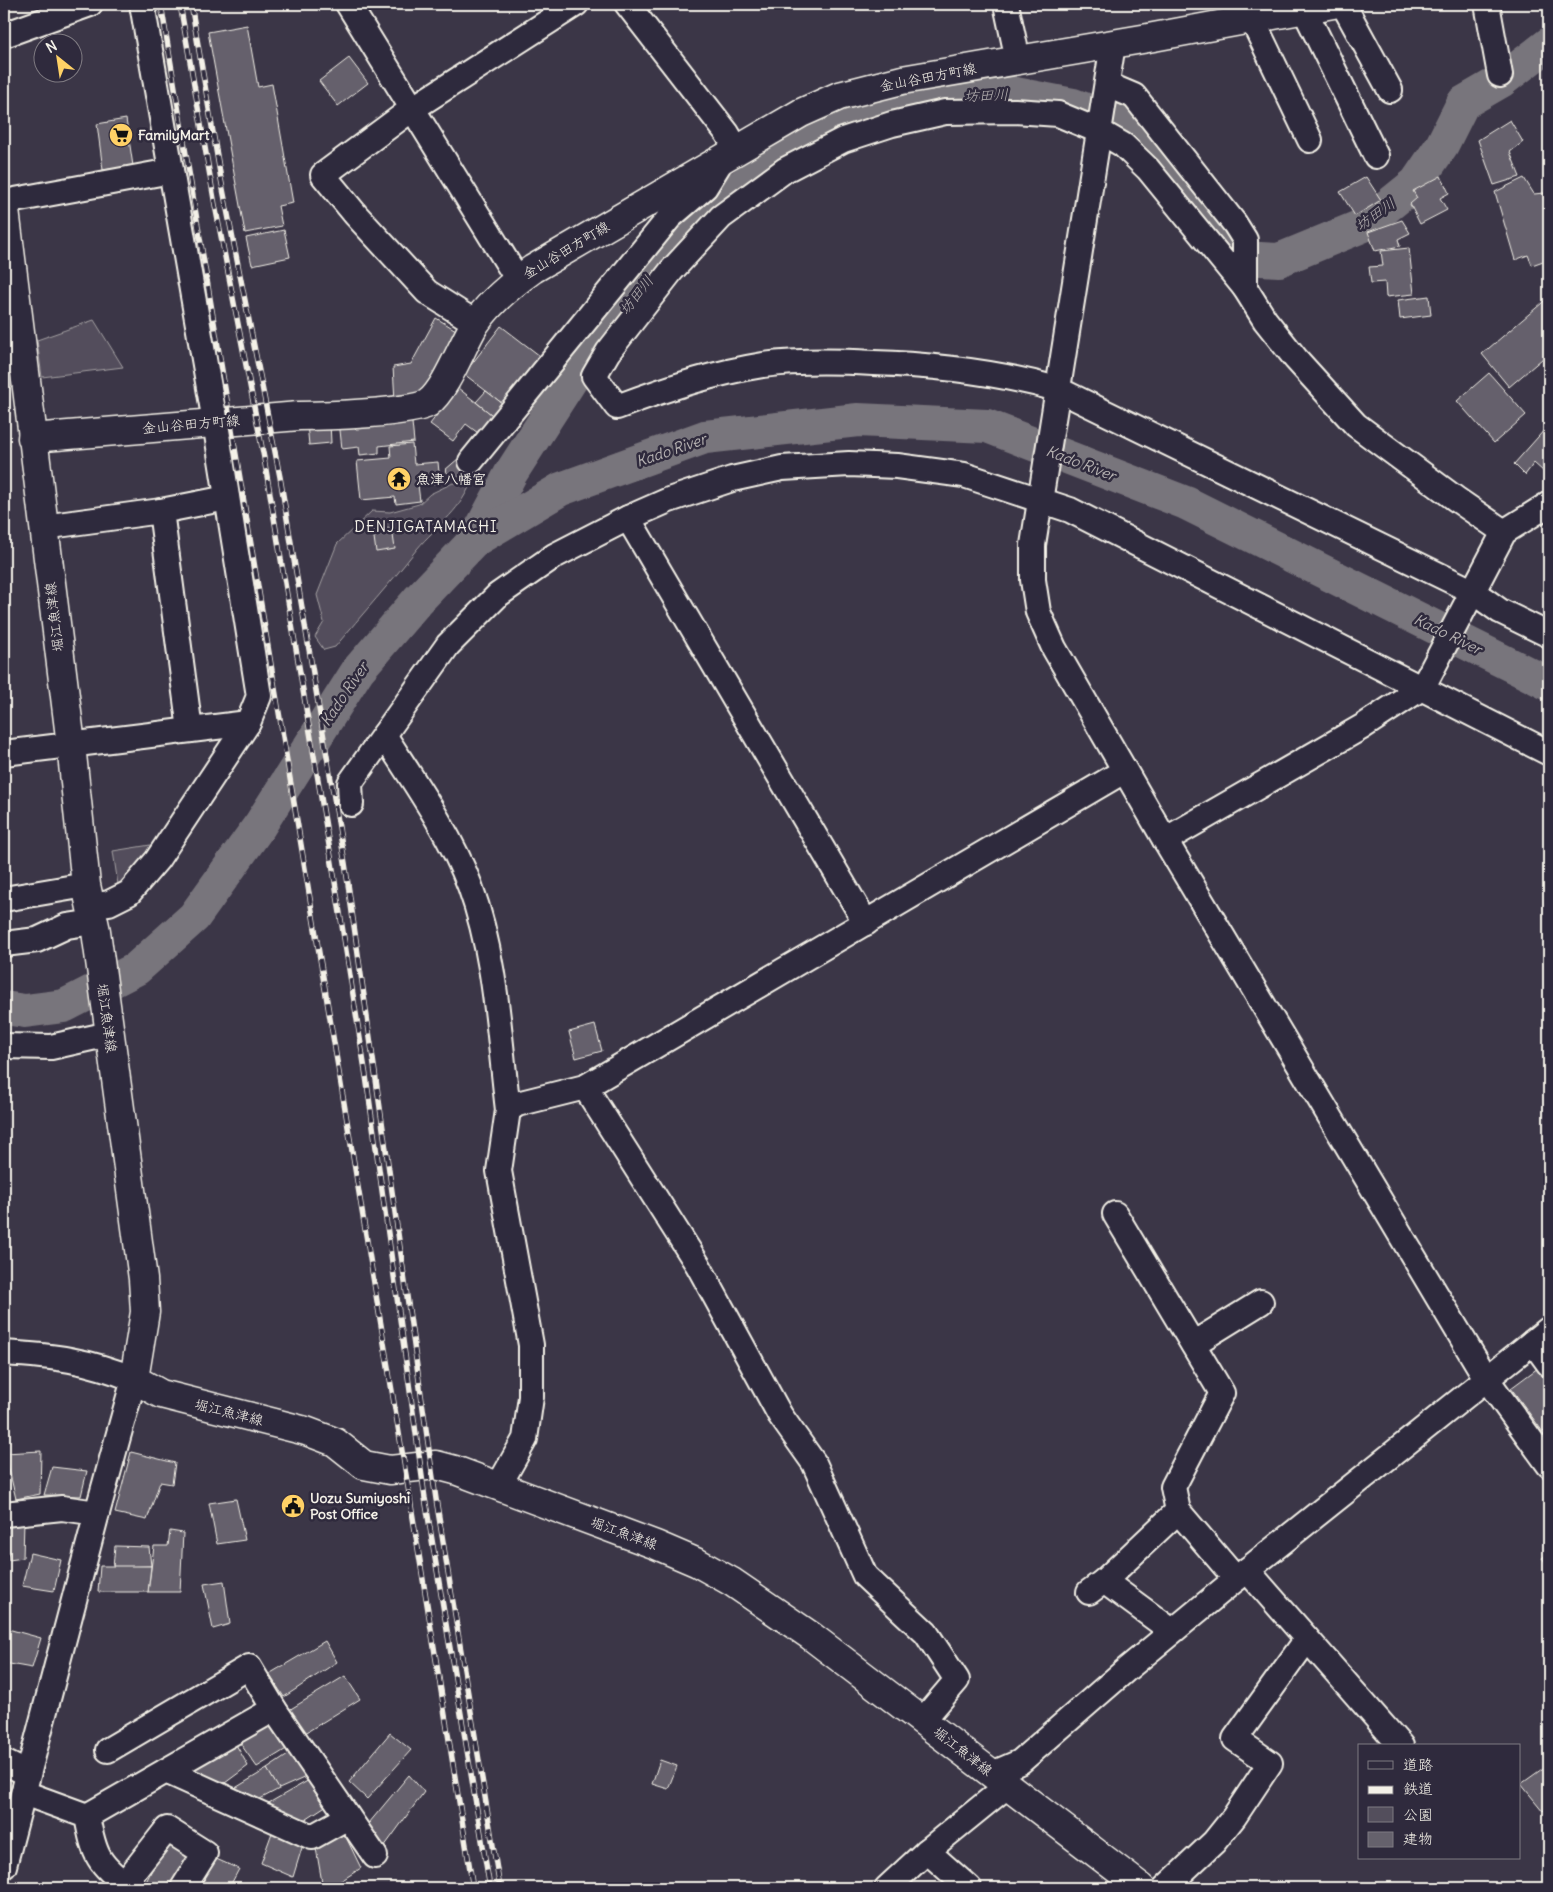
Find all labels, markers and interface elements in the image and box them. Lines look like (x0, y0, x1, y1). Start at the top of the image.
north arrow (32, 32, 82, 82)
text: N (43, 37, 60, 57)
street label: 金山谷田方町線 (878, 59, 978, 95)
water label: 坊田川 (963, 85, 1009, 105)
supermarket icon: FamilyMart (108, 122, 134, 148)
place label: FamilyMart (138, 126, 210, 144)
water label: 坊田川 (1351, 193, 1399, 235)
street label: 金山谷田方町線 (519, 217, 613, 283)
water label: 坊田川 (615, 271, 657, 319)
street label: 金山谷田方町線 (141, 411, 241, 437)
water label: Kado River (633, 429, 710, 471)
water label: Kado River (1044, 441, 1120, 486)
temple icon: 魚津八幡宮 (386, 466, 412, 492)
place label: 魚津八幡宮 (416, 470, 486, 488)
district label: DENJIGATAMACHI (354, 517, 498, 536)
street label: 堀江魚津線 (41, 581, 67, 653)
water label: Kado River (1411, 609, 1487, 659)
water label: Kado River (316, 657, 373, 730)
street label: 堀江魚津線 (93, 982, 121, 1054)
street label: 堀江魚津線 (193, 1395, 265, 1429)
place label: Uozu Sumiyoshi Post Office (310, 1489, 410, 1523)
public building icon: Uozu Sumiyoshi Post Office (280, 1493, 306, 1519)
street label: 堀江魚津線 (588, 1513, 660, 1553)
street label: 堀江魚津線 (930, 1722, 996, 1780)
legend (1358, 1744, 1520, 1860)
text: 道路 (1403, 1755, 1433, 1774)
text: 鉄道 (1403, 1779, 1433, 1798)
text: 公園 (1403, 1805, 1433, 1824)
text: 建物 (1403, 1829, 1433, 1848)

